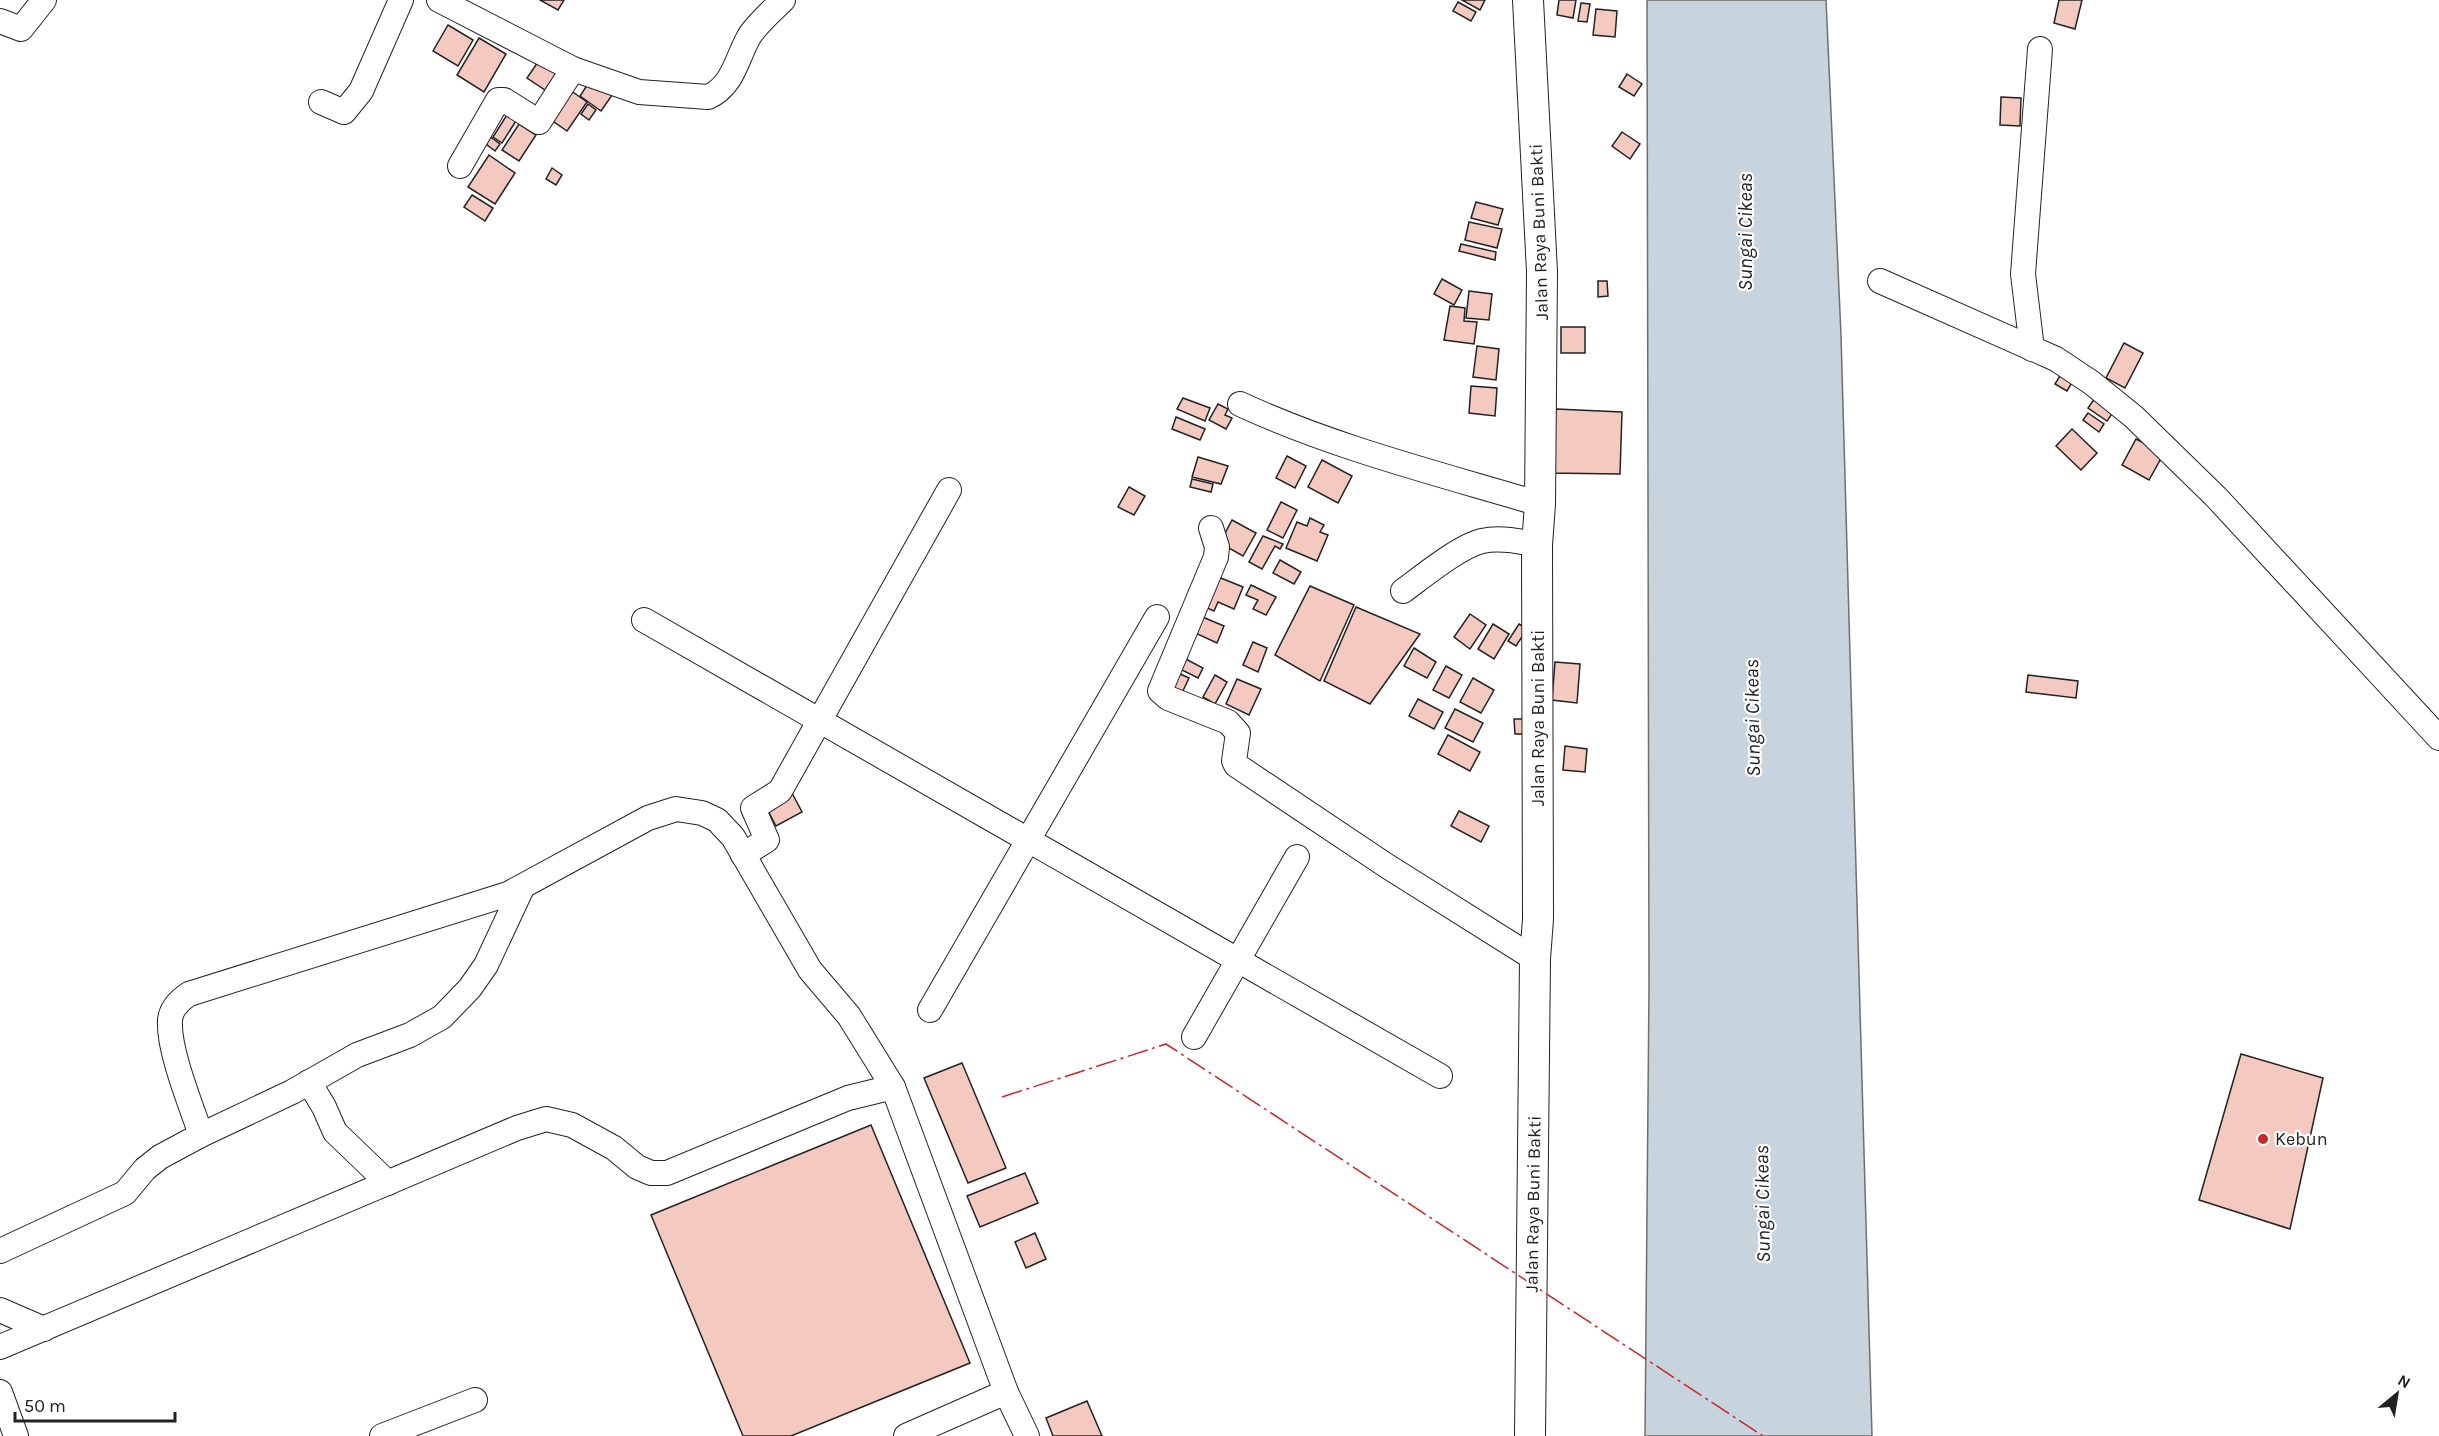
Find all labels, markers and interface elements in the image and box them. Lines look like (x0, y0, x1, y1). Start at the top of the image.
street label: Jalan Raya Buni Bakti (1525, 143, 1553, 321)
water label: Sungai Cikeas (1734, 173, 1757, 291)
street label: Jalan Raya Buni Bakti (1527, 630, 1549, 806)
water label: Sungai Cikeas (1740, 659, 1765, 777)
street label: Jalan Raya Buni Bakti (1520, 1115, 1546, 1293)
place label: Kebun (2275, 1128, 2328, 1150)
marker: Kebun (2256, 1132, 2270, 1146)
water label: Sungai Cikeas (1750, 1145, 1775, 1263)
north arrow (2367, 1364, 2427, 1424)
text: N (2395, 1370, 2414, 1393)
scale bar (15, 1385, 176, 1423)
text: 50 m (24, 1395, 66, 1417)

